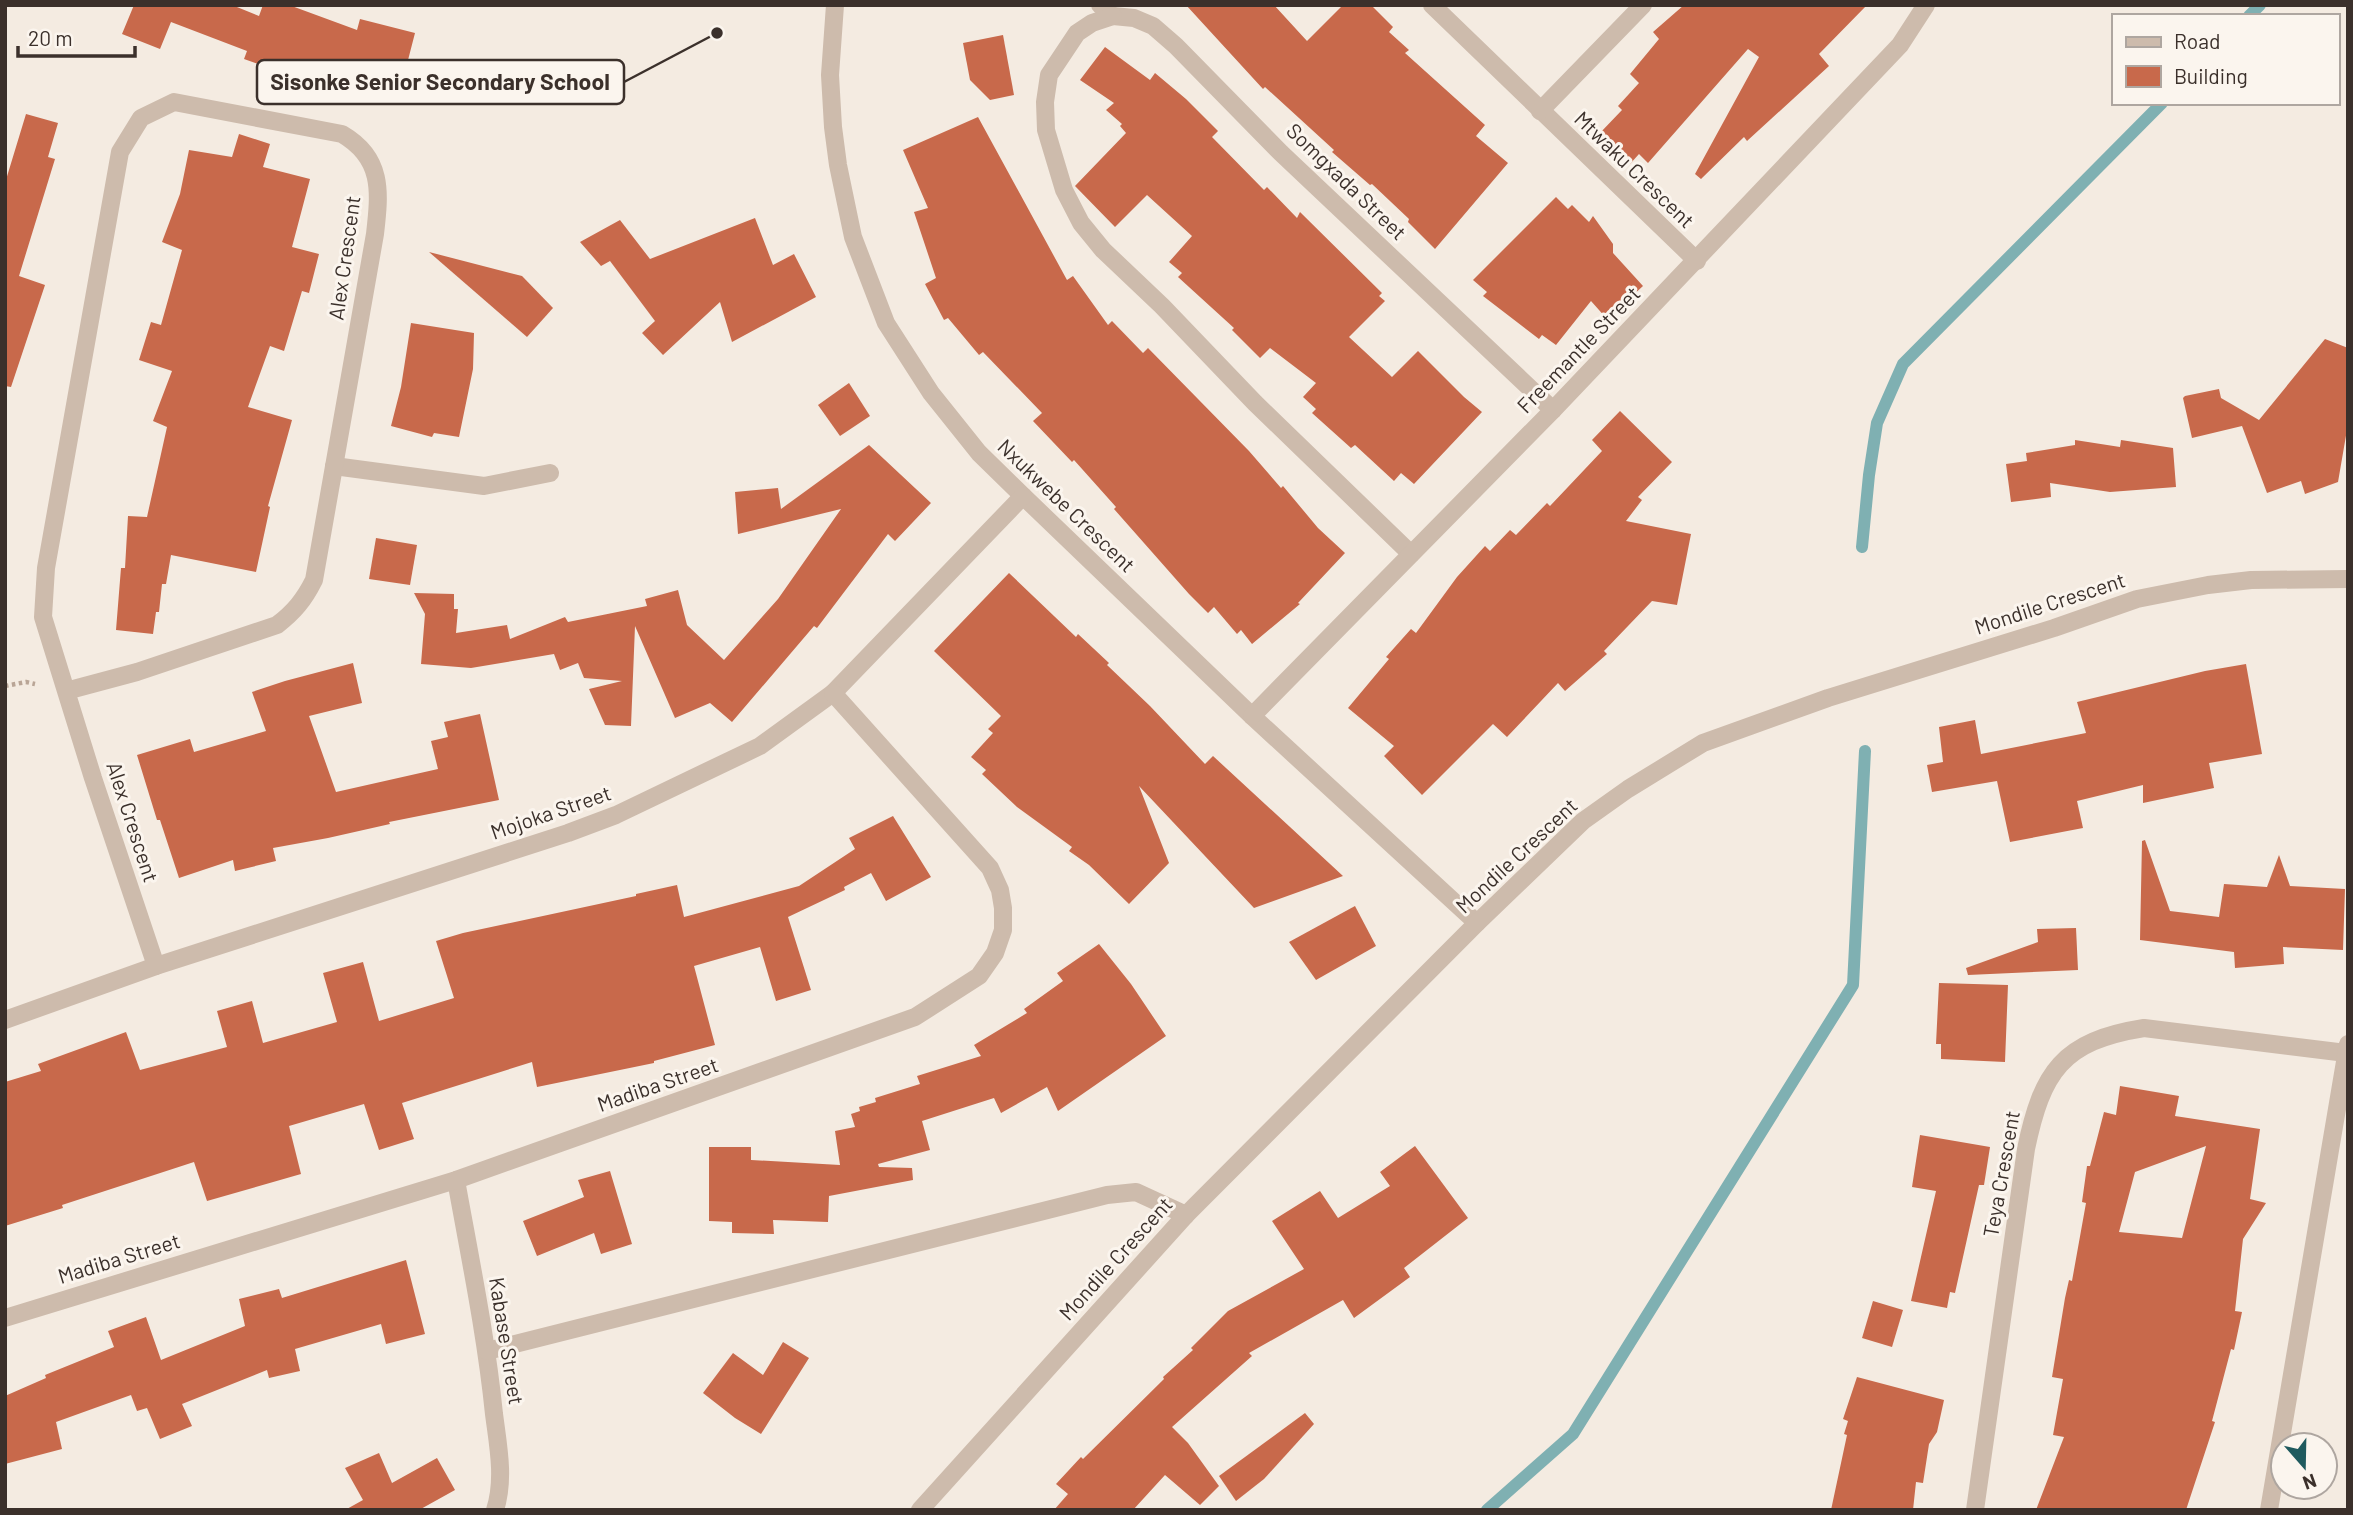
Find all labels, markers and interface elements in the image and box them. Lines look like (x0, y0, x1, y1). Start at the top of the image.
scale bar (18, 14, 135, 58)
legend (2112, 14, 2339, 105)
text: 20 m (28, 25, 73, 50)
text: Road (2174, 28, 2220, 53)
callout: Sisonke Senior Secondary School (257, 60, 624, 104)
text: Building (2174, 63, 2248, 88)
text: Sisonke Senior Secondary School (270, 67, 610, 95)
street label: Mtwaku Crescent (1570, 106, 1700, 232)
street label: Somgxada Street (1282, 117, 1412, 244)
street label: Alex Crescent (322, 194, 365, 321)
street label: Freemantle Street (1511, 280, 1645, 417)
street label: Nxukwebe Crescent (993, 433, 1141, 577)
street label: Mondile Crescent (1971, 566, 2128, 639)
street label: Alex Crescent (102, 758, 165, 885)
street label: Mojoka Street (487, 779, 614, 844)
street label: Mondile Crescent (1450, 792, 1582, 918)
street label: Madiba Street (594, 1051, 721, 1116)
street label: Teya Crescent (1977, 1108, 2024, 1239)
street label: Mondile Crescent (1053, 1191, 1177, 1325)
street label: Madiba Street (55, 1227, 183, 1288)
street label: Kabase Street (485, 1275, 530, 1406)
north arrow (2269, 1431, 2339, 1501)
text: N (2300, 1469, 2320, 1495)

